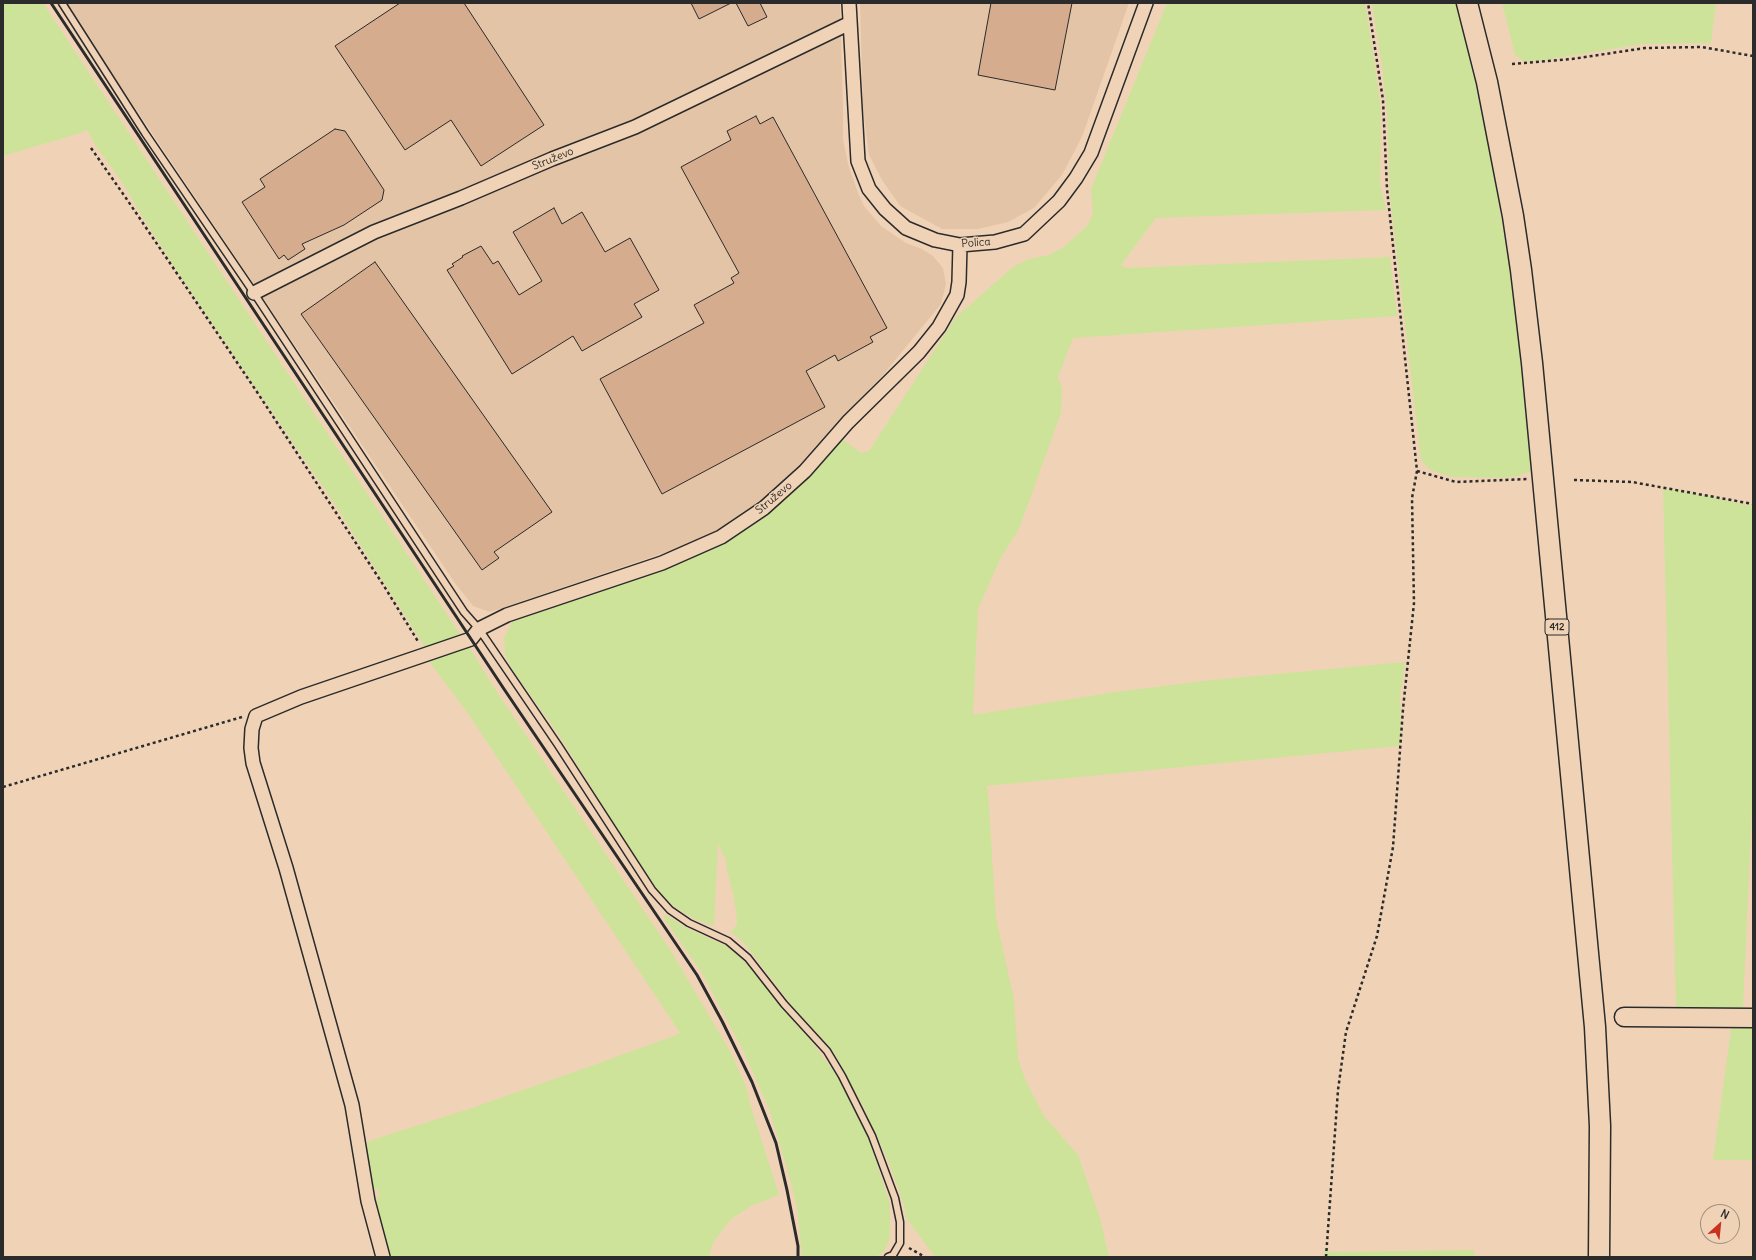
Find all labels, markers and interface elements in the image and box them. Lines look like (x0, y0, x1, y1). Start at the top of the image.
street label: Struževo (530, 145, 576, 173)
street label: Polica (961, 235, 991, 251)
street label: Struževo (753, 479, 795, 517)
road number: 412 (1545, 619, 1569, 635)
north arrow (1700, 1204, 1740, 1244)
text: N (1718, 1206, 1732, 1222)

